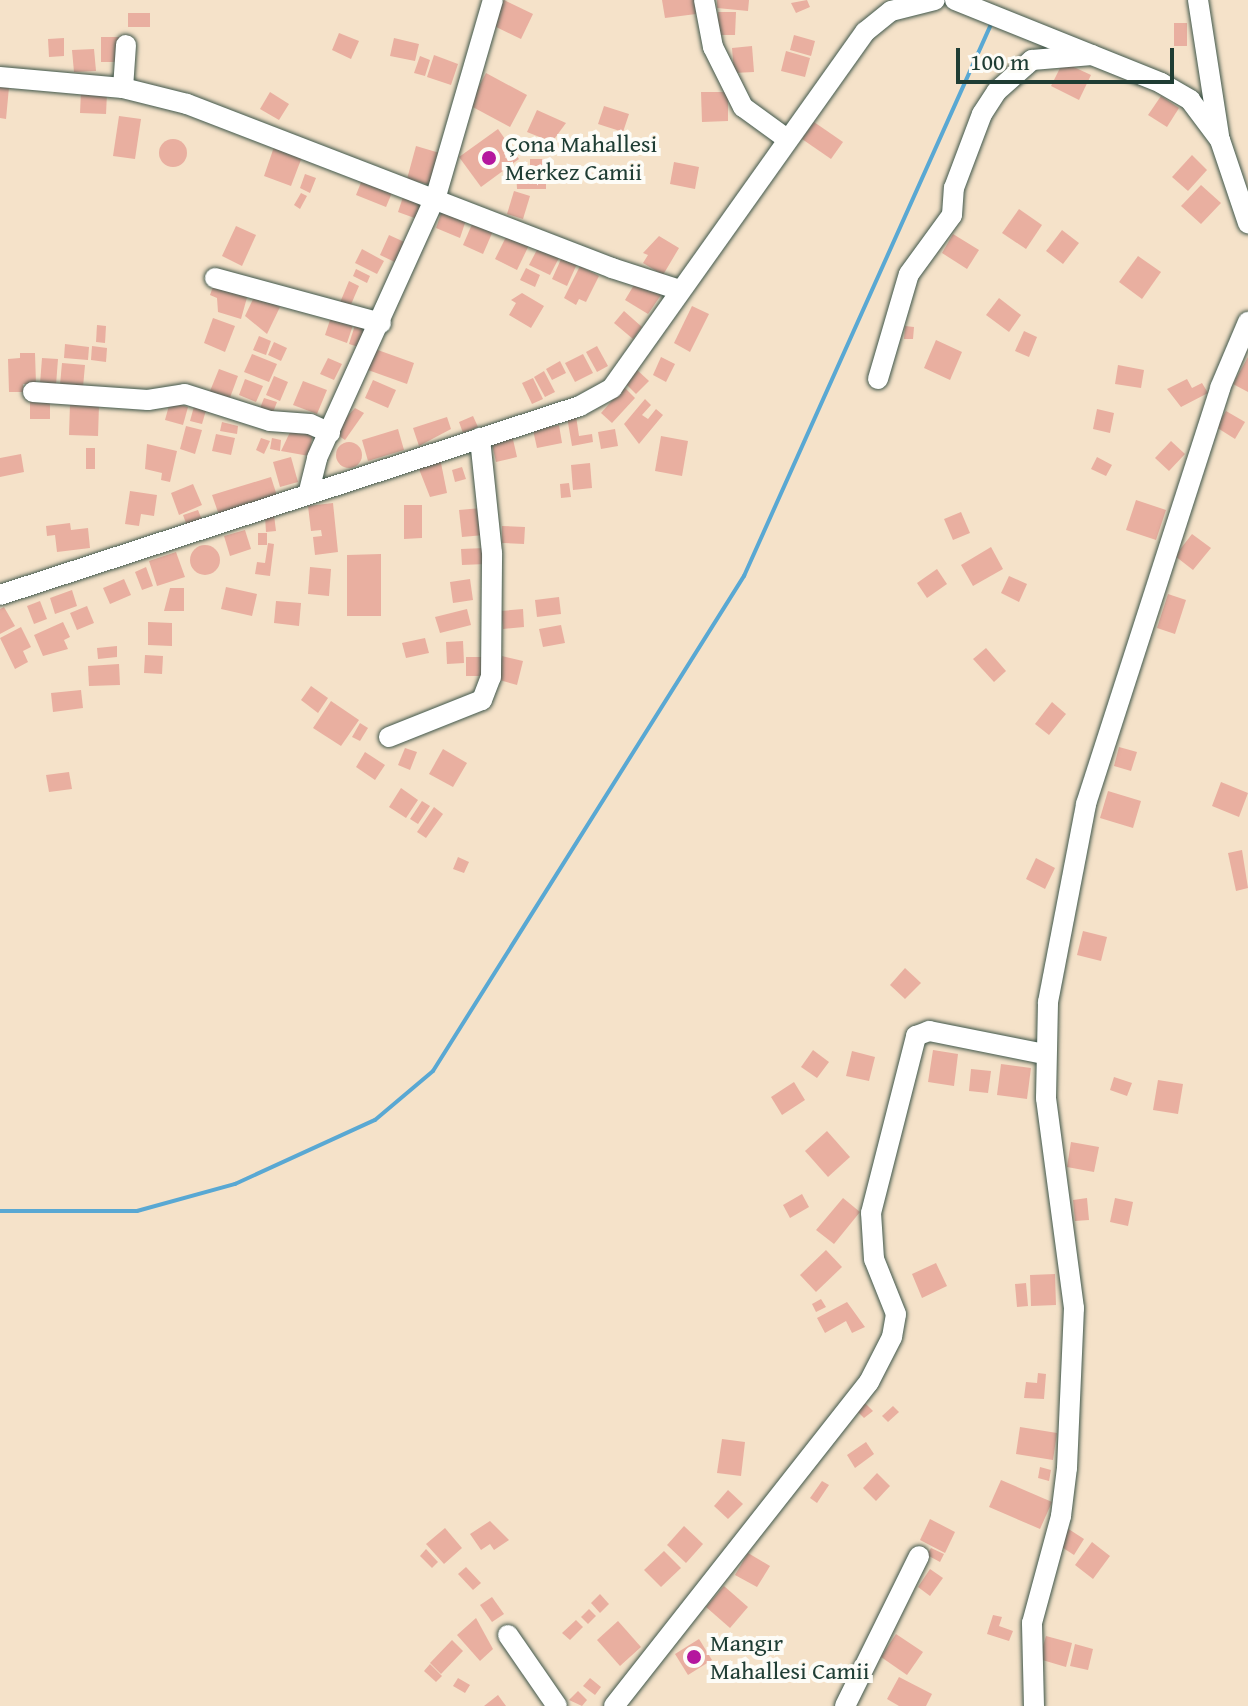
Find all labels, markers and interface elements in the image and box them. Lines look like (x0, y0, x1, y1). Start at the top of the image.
scale bar (960, 32, 1178, 82)
text: 100 m (970, 44, 1030, 79)
place label: Çona Mahallesi Merkez Camii (505, 130, 657, 186)
marker: Çona Mahallesi Merkez Camii (480, 149, 498, 167)
place label: Mangır Mahallesi Camii (710, 1629, 870, 1685)
marker: Mangır Mahallesi Camii (685, 1648, 703, 1666)

